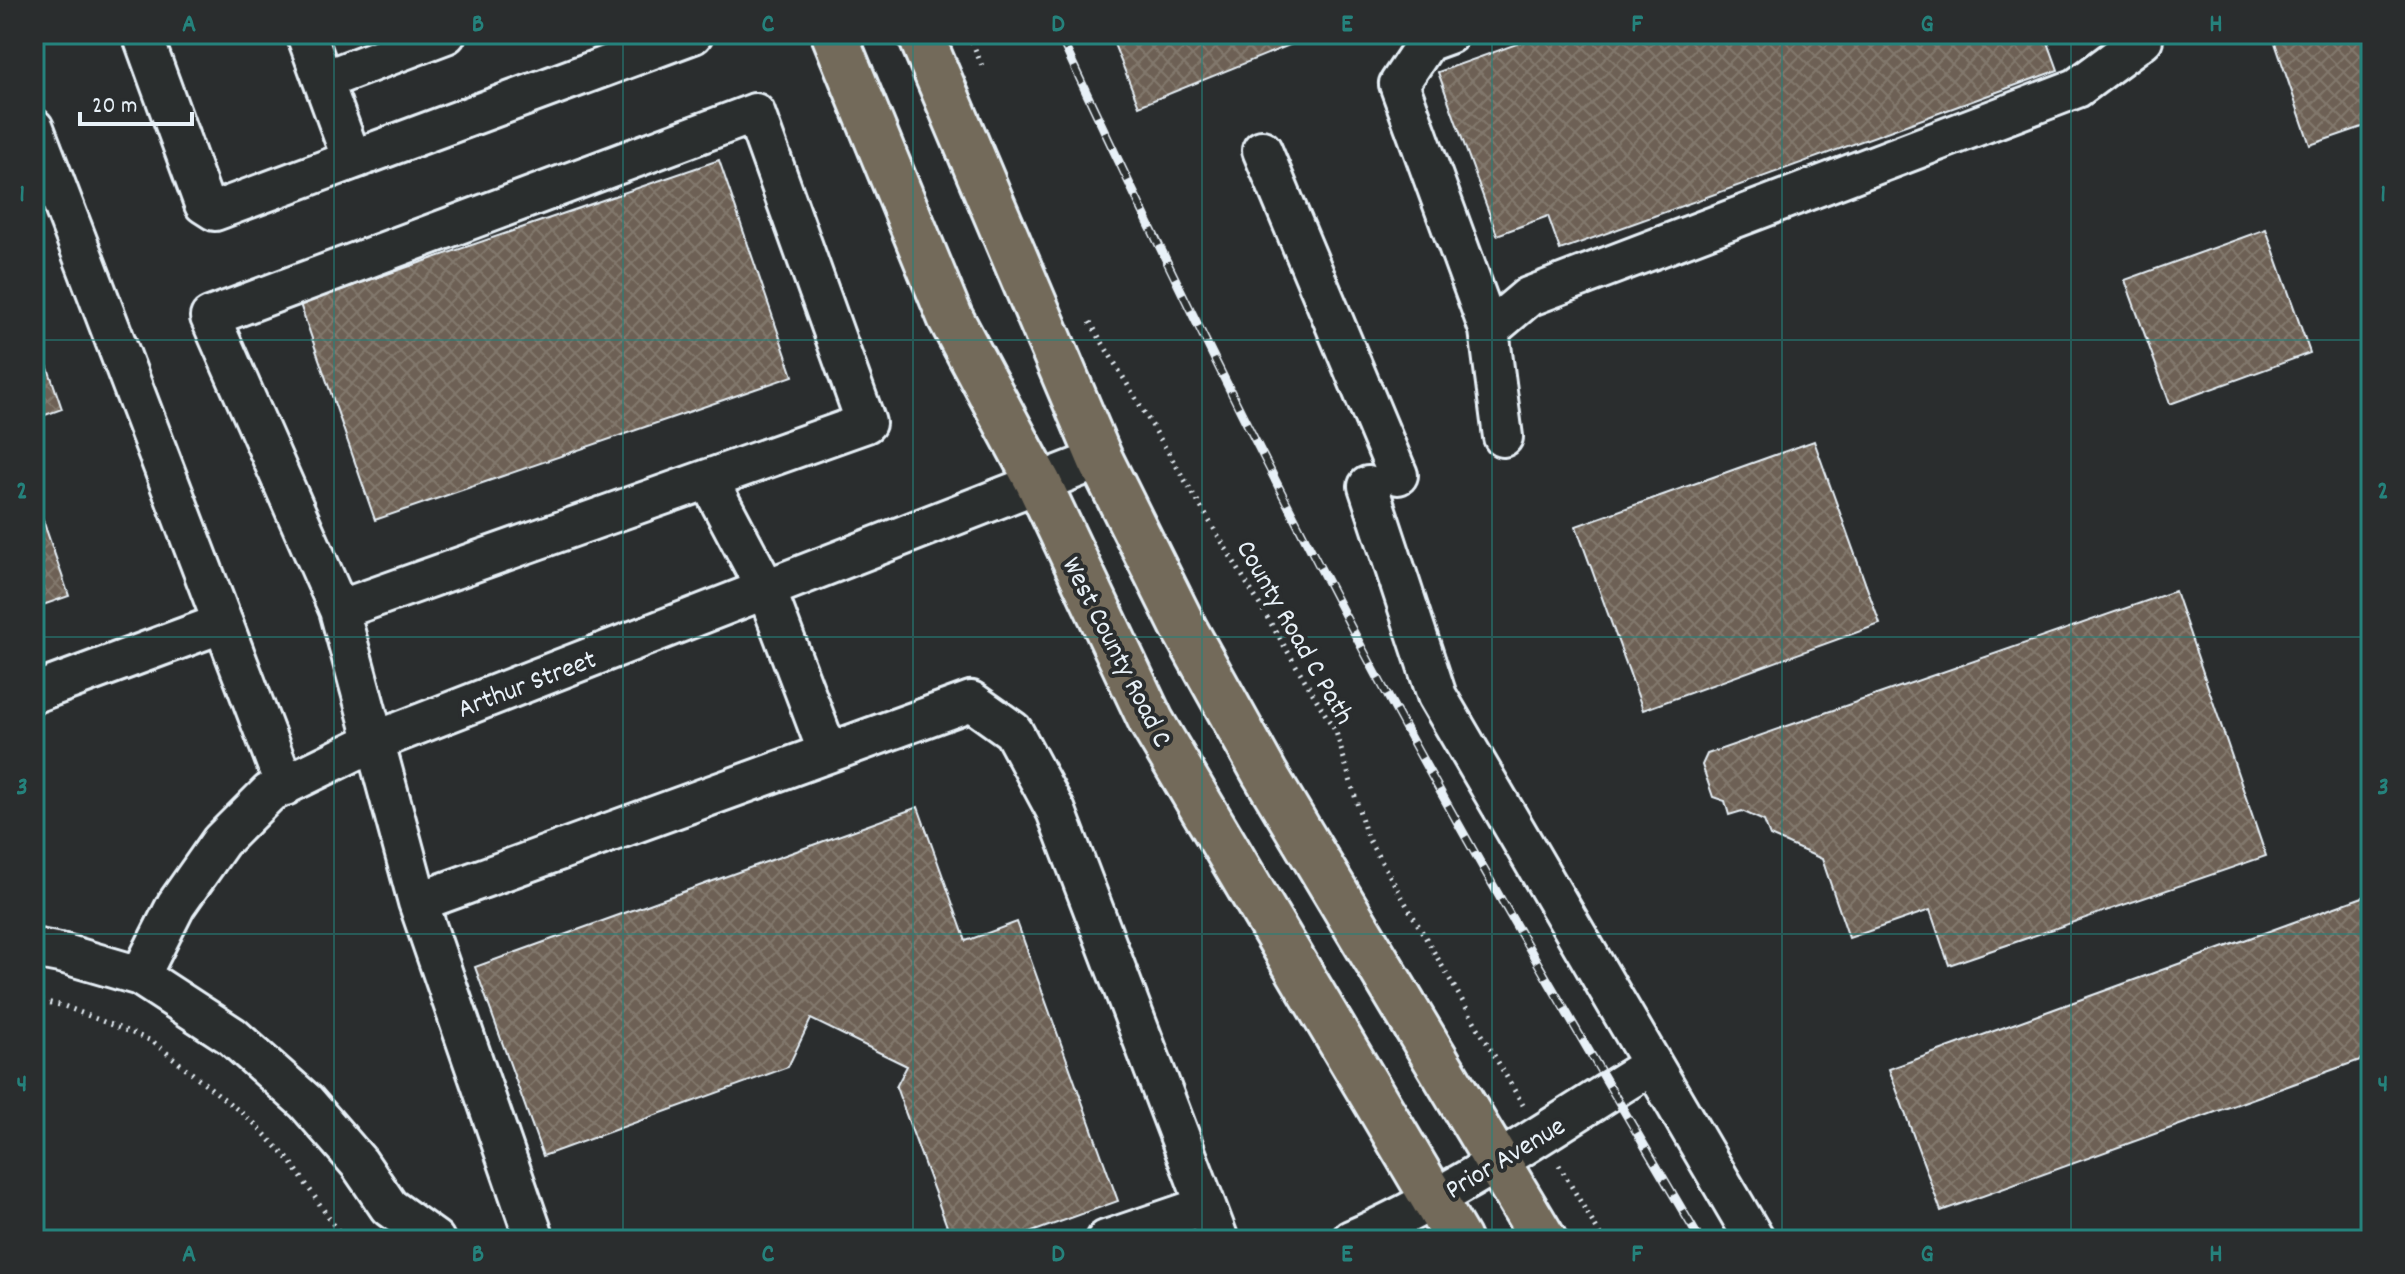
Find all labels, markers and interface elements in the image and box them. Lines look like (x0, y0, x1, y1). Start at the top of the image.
text: A (182, 7, 196, 44)
text: B (472, 7, 484, 44)
text: C (762, 7, 775, 44)
text: D (1051, 7, 1065, 44)
text: E (1341, 7, 1353, 44)
text: F (1631, 7, 1643, 44)
text: G (1920, 7, 1934, 44)
text: H (2209, 7, 2223, 44)
scale bar (80, 76, 192, 126)
text: 20 m (92, 90, 138, 124)
text: 1 (19, 177, 25, 214)
text: 1 (2380, 177, 2386, 214)
text: 2 (16, 474, 28, 511)
text: 2 (2377, 474, 2389, 511)
street label: County Road C Path (1223, 534, 1362, 733)
street label: West County Road C (1049, 551, 1180, 756)
street label: Arthur Street (453, 642, 603, 731)
text: 3 (16, 770, 28, 807)
text: 3 (2377, 770, 2389, 807)
text: 4 (17, 1067, 27, 1104)
text: 4 (2378, 1067, 2388, 1104)
street label: Prior Avenue (1439, 1109, 1574, 1212)
text: A (182, 1237, 196, 1274)
text: B (472, 1237, 484, 1274)
text: C (762, 1237, 775, 1274)
text: D (1051, 1237, 1065, 1274)
text: E (1341, 1237, 1353, 1274)
text: F (1631, 1237, 1643, 1274)
text: G (1920, 1237, 1934, 1274)
text: H (2209, 1237, 2223, 1274)

